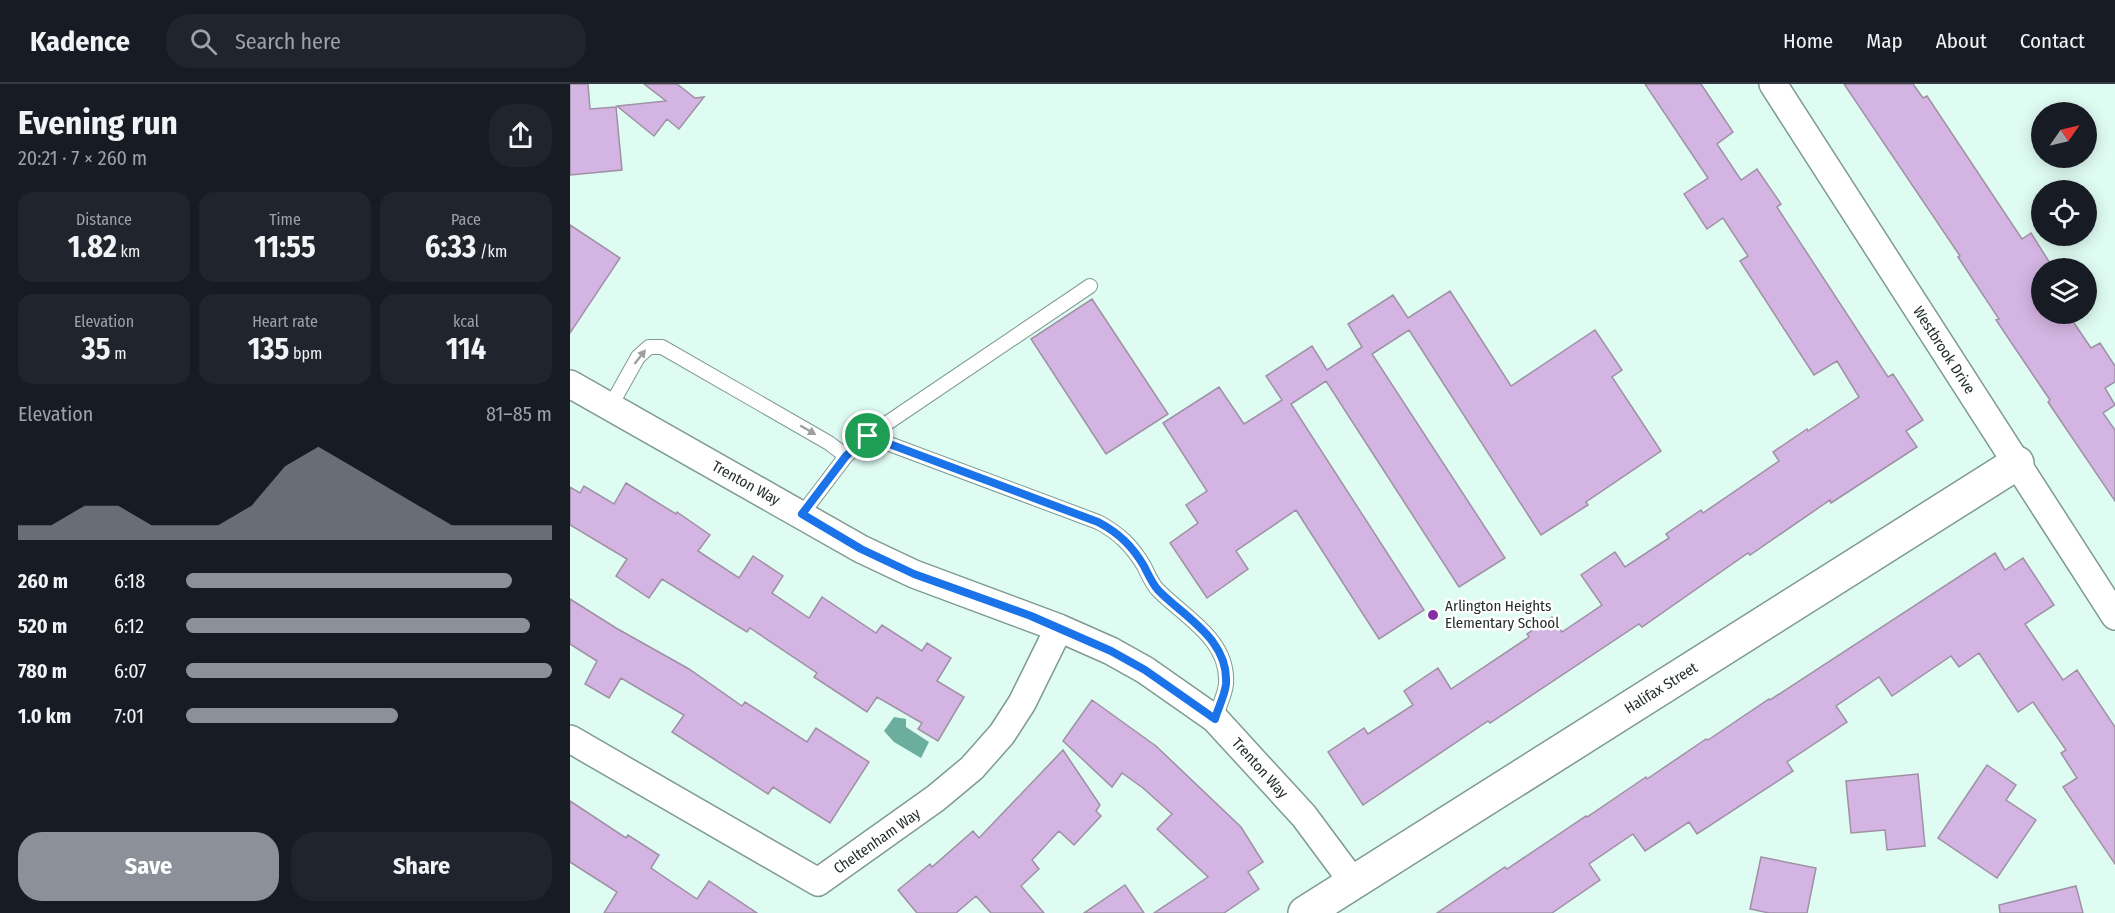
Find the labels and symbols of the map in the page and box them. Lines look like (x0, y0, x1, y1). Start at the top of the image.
north arrow (2031, 102, 2097, 168)
street label: Westbrook Drive (1909, 303, 1979, 397)
one-way arrow (633, 349, 646, 365)
pin (842, 410, 893, 461)
one-way arrow (800, 425, 816, 436)
street label: Trenton Way (709, 457, 784, 509)
place label: Arlington Heights Elementary School (1445, 597, 1559, 632)
marker: Arlington Heights Elementary School (1426, 608, 1440, 622)
street label: Halifax Street (1621, 658, 1701, 718)
street label: Trenton Way (1228, 734, 1292, 802)
street label: Cheltenham Way (830, 804, 924, 878)

